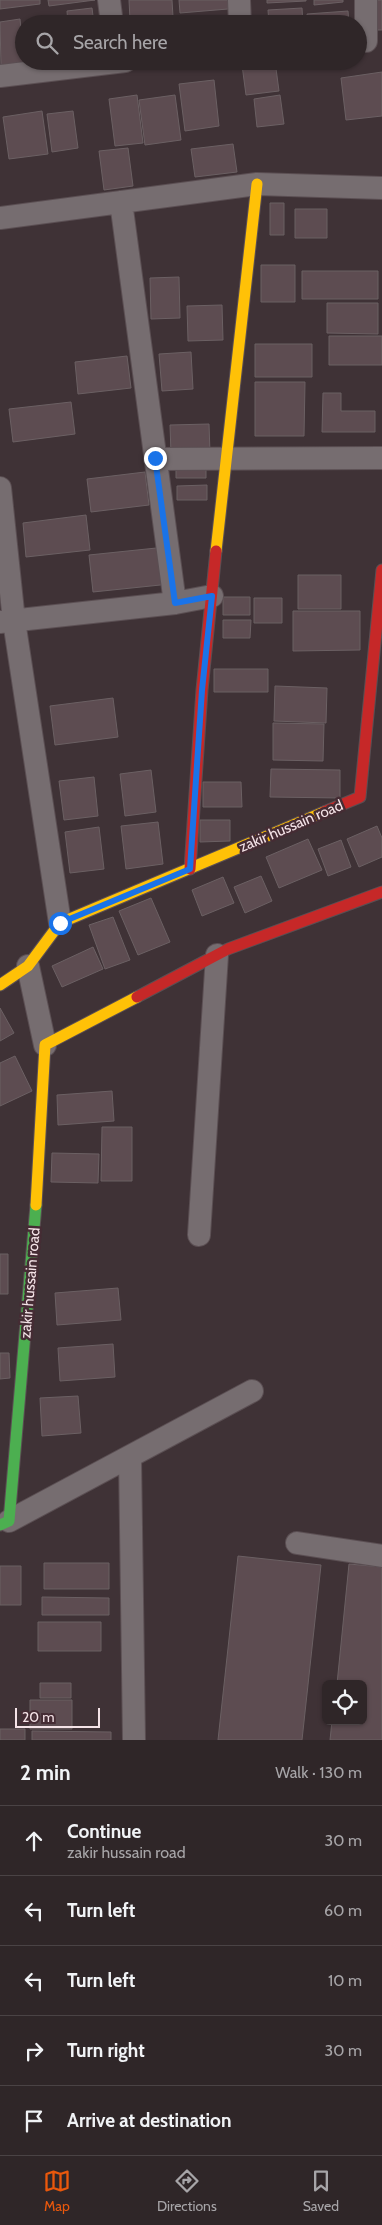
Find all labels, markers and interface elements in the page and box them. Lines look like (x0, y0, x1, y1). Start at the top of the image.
search box (15, 15, 367, 70)
icon: search (33, 29, 61, 57)
text: Search here (73, 31, 167, 54)
route end (144, 447, 167, 470)
street label: zakir hussain road (236, 796, 346, 856)
route start (49, 912, 72, 935)
street label: zakir hussain road (16, 1227, 44, 1339)
map controls (322, 1680, 367, 1725)
button: locate (322, 1680, 367, 1725)
scale bar (15, 1705, 100, 1728)
text: 20 m (22, 1708, 55, 1726)
text: 2 min (20, 1760, 71, 1785)
text: Walk · 130 m (275, 1763, 362, 1782)
text: Continue (67, 1820, 141, 1843)
icon: ahead (20, 1827, 48, 1855)
text: 30 m (325, 1831, 362, 1850)
text: zakir hussain road (67, 1843, 186, 1862)
icon: left (20, 1897, 48, 1925)
text: Turn left (67, 1899, 135, 1922)
text: 60 m (324, 1901, 362, 1920)
icon: left (20, 1967, 48, 1995)
text: Turn left (67, 1969, 135, 1992)
text: 10 m (328, 1971, 362, 1990)
icon: right (20, 2037, 48, 2065)
text: Turn right (67, 2039, 145, 2062)
text: 30 m (325, 2041, 362, 2060)
icon: arrive (20, 2107, 48, 2135)
text: Arrive at destination (67, 2109, 231, 2132)
tab: Map (43, 2167, 71, 2215)
tab: Directions (157, 2167, 217, 2215)
tab: Saved (303, 2167, 339, 2215)

